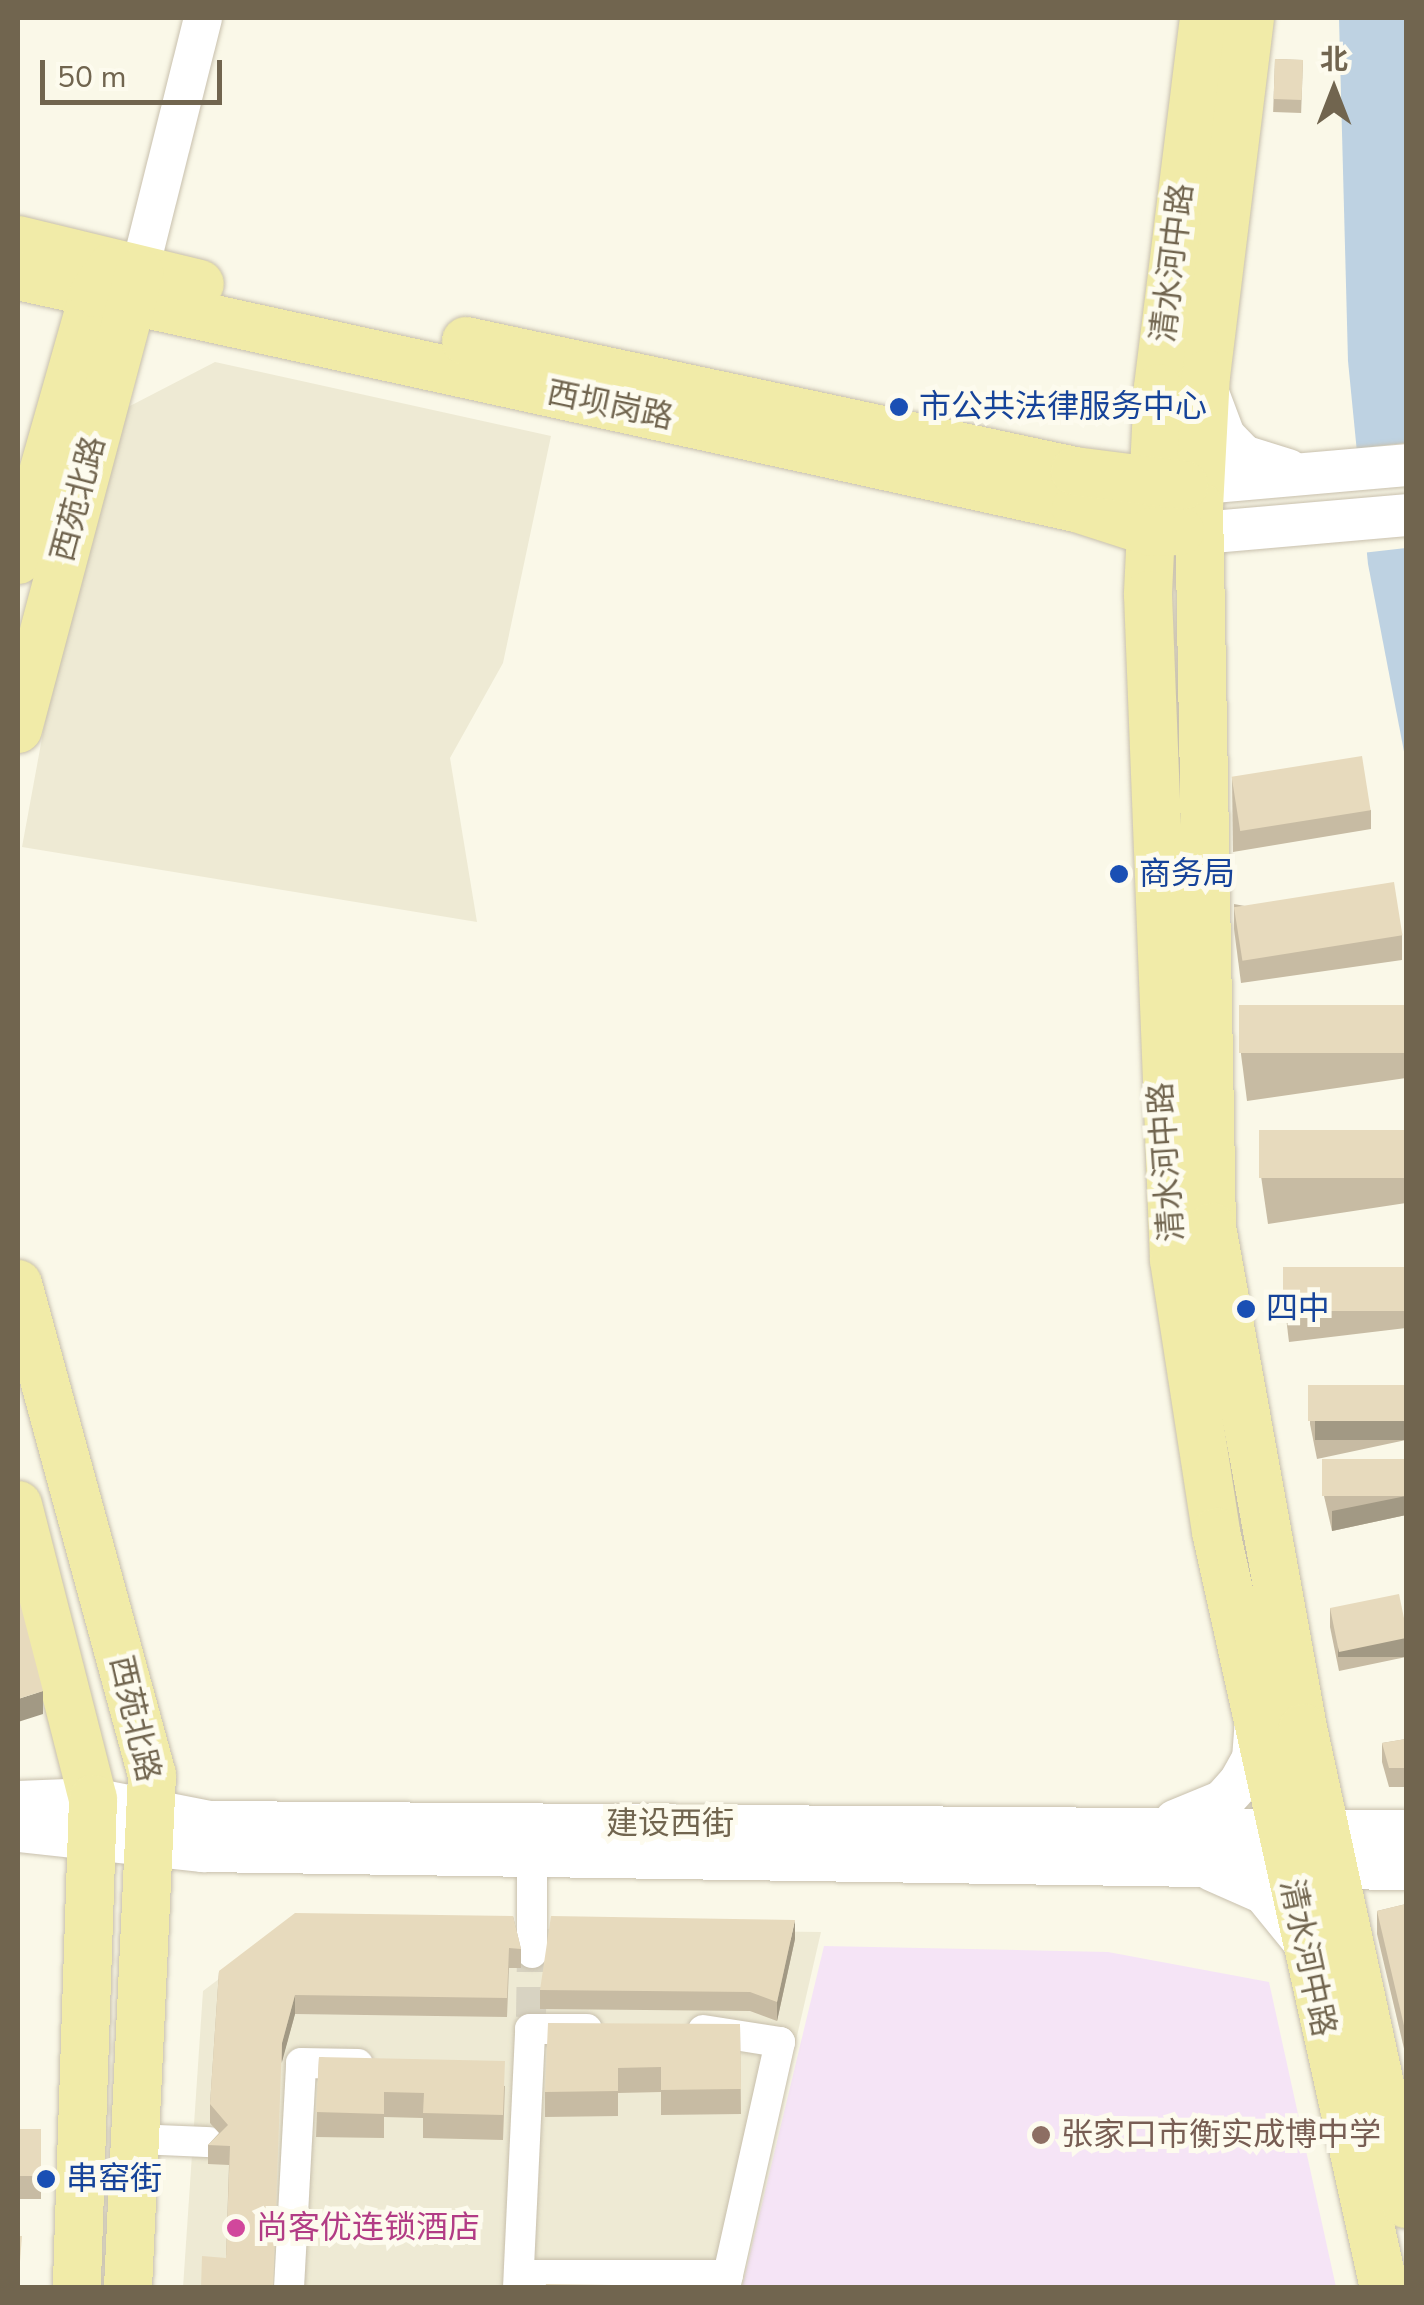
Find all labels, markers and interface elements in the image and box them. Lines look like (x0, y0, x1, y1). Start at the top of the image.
scale bar (45, 40, 228, 102)
north arrow (1284, 40, 1384, 140)
text: 北 (1320, 41, 1348, 79)
text: 50 m (57, 57, 126, 98)
street label: 清水河中路 (1144, 181, 1202, 345)
street label: 西坝岗路 (543, 374, 677, 438)
place label: 市公共法律服务中心 (919, 388, 1207, 426)
marker: 市公共法律服务中心 (888, 396, 910, 418)
street label: 西苑北路 (44, 432, 114, 566)
place label: 商务局 (1139, 855, 1235, 893)
marker: 商务局 (1108, 863, 1130, 885)
street label: 清水河中路 (1142, 1081, 1192, 1243)
place label: 四中 (1266, 1290, 1330, 1328)
marker: 四中 (1235, 1298, 1257, 1320)
street label: 西苑北路 (101, 1652, 167, 1786)
street label: 建设西街 (606, 1805, 734, 1843)
street label: 清水河中路 (1272, 1876, 1342, 2040)
place label: 张家口市衡实成博中学 (1061, 2116, 1381, 2154)
marker: 张家口市衡实成博中学 (1030, 2124, 1052, 2146)
place label: 串窑街 (66, 2160, 162, 2198)
marker: 串窑街 (35, 2168, 57, 2190)
place label: 尚客优连锁酒店 (256, 2209, 480, 2247)
marker: 尚客优连锁酒店 (225, 2217, 247, 2239)

